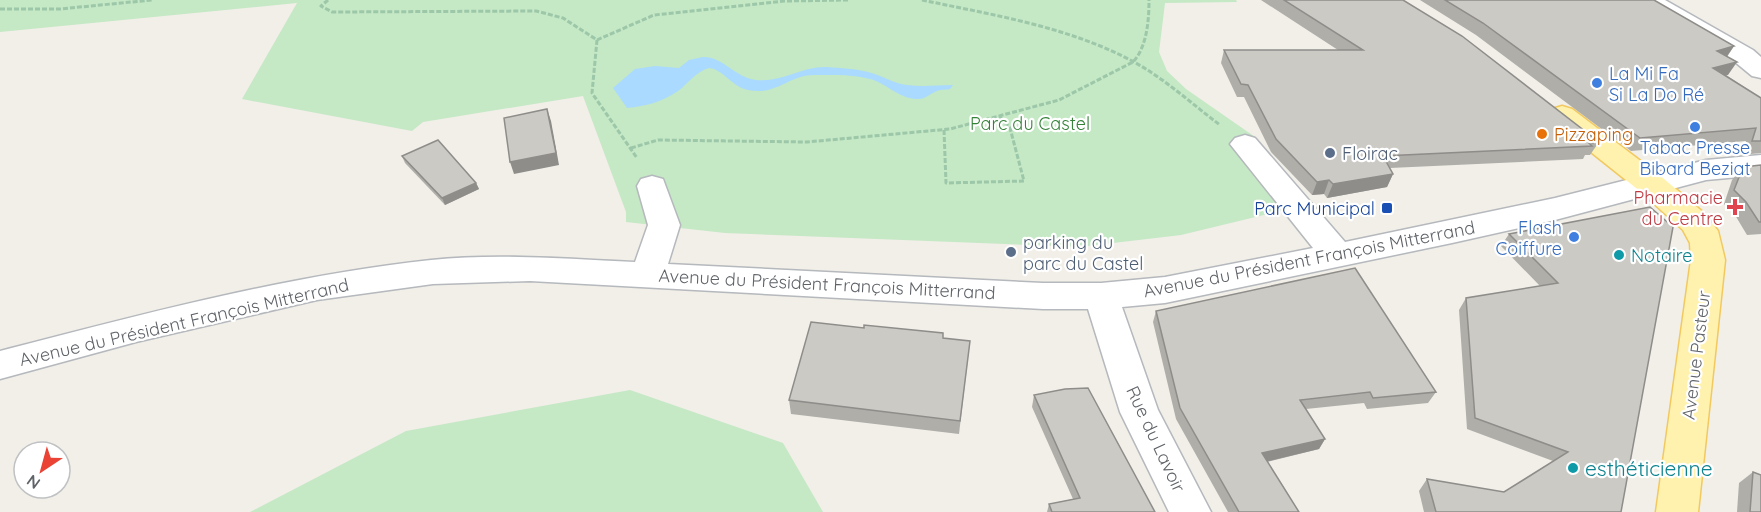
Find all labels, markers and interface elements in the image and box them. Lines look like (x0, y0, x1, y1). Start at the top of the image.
place label: La Mi Fa Si La Do Ré (1609, 62, 1704, 106)
marker: La Mi Fa Si La Do Ré (1590, 76, 1604, 90)
park label: Parc du Castel (970, 112, 1090, 135)
marker: Tabac Presse Bibard Beziat (1688, 120, 1702, 134)
place label: Pizzaping (1554, 123, 1633, 146)
marker: Pizzaping (1535, 127, 1549, 141)
place label: Tabac Presse Bibard Beziat (1639, 136, 1751, 180)
place label: Floirac (1342, 142, 1398, 165)
marker: Floirac (1323, 146, 1337, 160)
place label: Pharmacie du Centre (1634, 186, 1723, 230)
place label: Parc Municipal (1254, 197, 1375, 220)
marker: Pharmacie du Centre (1728, 200, 1742, 214)
marker: Parc Municipal (1380, 201, 1394, 215)
street label: Avenue du Président François Mitterrand (1141, 216, 1477, 302)
place label: Flash Coiffure (1496, 216, 1562, 260)
marker: Flash Coiffure (1567, 230, 1581, 244)
place label: parking du parc du Castel (1023, 231, 1143, 275)
place label: Notaire (1631, 244, 1693, 267)
marker: parking du parc du Castel (1004, 245, 1018, 259)
marker: Notaire (1612, 248, 1626, 262)
street label: Avenue du Président François Mitterrand (658, 264, 996, 304)
street label: Avenue du Président François Mitterrand (17, 273, 351, 371)
street label: Avenue Pasteur (1677, 289, 1715, 421)
street label: Rue du Lavoir (1121, 382, 1191, 496)
north arrow (12, 440, 72, 500)
place label: esthéticienne (1585, 455, 1713, 481)
marker: esthéticienne (1566, 461, 1580, 475)
text: N (23, 471, 44, 494)

